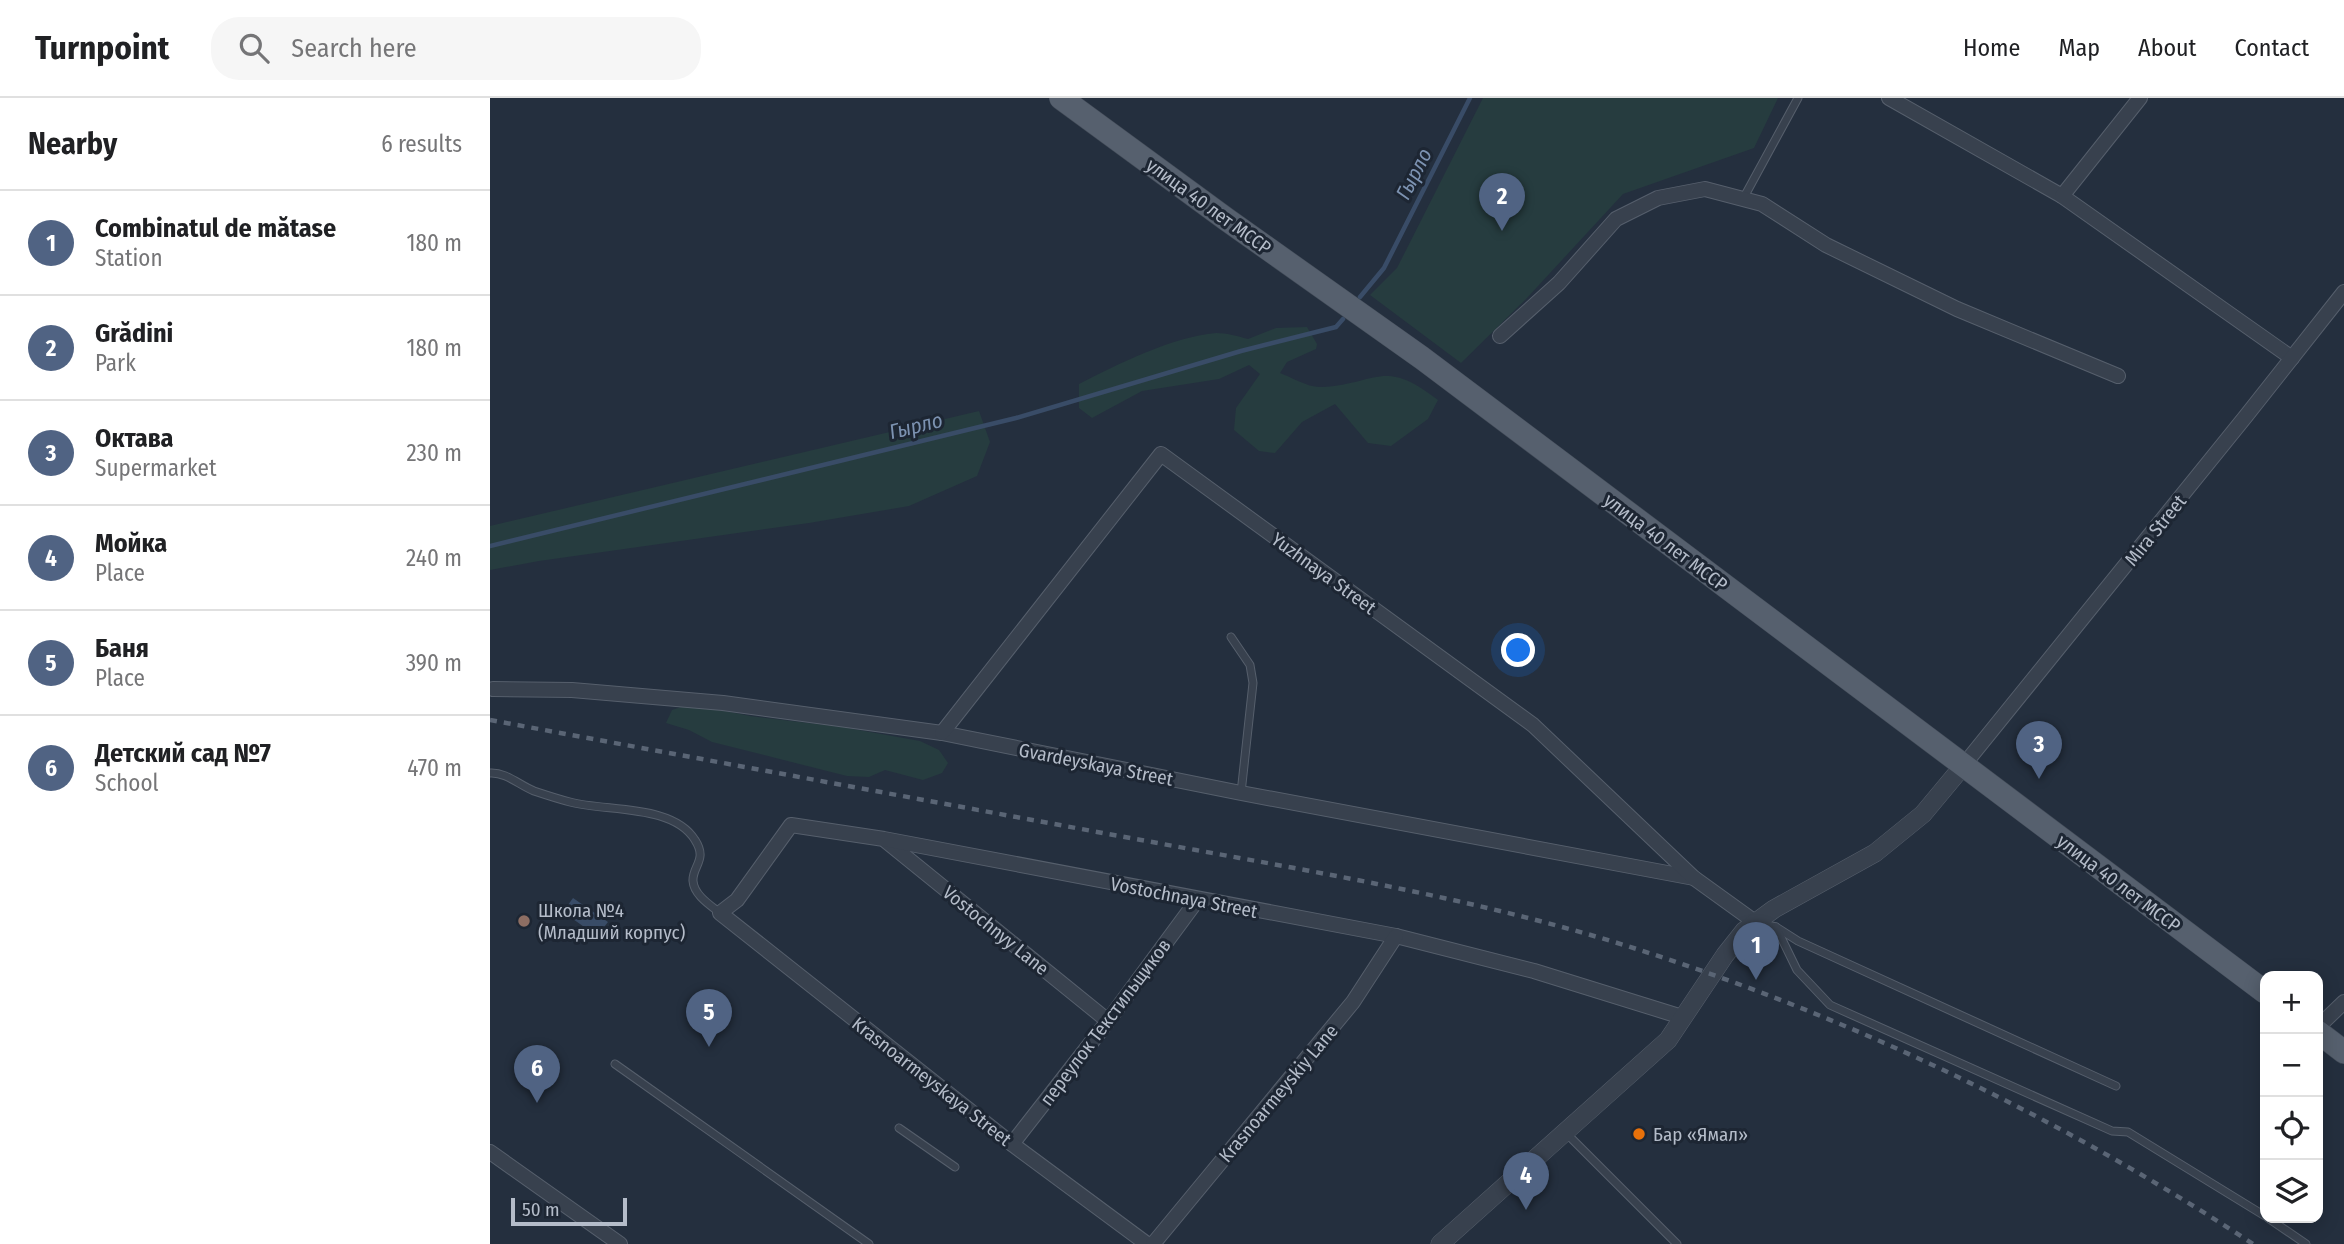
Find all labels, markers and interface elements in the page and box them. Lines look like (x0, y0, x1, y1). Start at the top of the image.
search box (211, 17, 701, 80)
text: Turnpoint (35, 28, 169, 68)
icon: search (235, 29, 273, 67)
text: Search here (291, 33, 417, 64)
text: Home (1963, 34, 2020, 62)
text: Map (2058, 34, 2100, 62)
text: About (2138, 34, 2196, 62)
text: Contact (2234, 34, 2309, 62)
text: Nearby (28, 126, 117, 162)
text: 6 results (381, 130, 462, 158)
water label: Гырло (1390, 144, 1438, 204)
street label: улица 40 лет МССР (1142, 153, 1276, 259)
pin: 2 (1479, 173, 1525, 231)
text: Combinatul de mătase (95, 213, 336, 244)
text: 1 (46, 229, 56, 257)
text: 180 m (406, 229, 462, 257)
text: Station (95, 244, 163, 272)
text: Grădini (95, 318, 173, 349)
text: 2 (46, 334, 56, 362)
text: 180 m (406, 334, 462, 362)
text: Park (95, 349, 136, 377)
water label: Гырло (887, 407, 945, 445)
text: Октава (95, 423, 173, 454)
text: 3 (46, 439, 56, 467)
text: 230 m (406, 439, 462, 467)
text: Supermarket (95, 454, 216, 482)
street label: улица 40 лет МССР (1599, 488, 1732, 596)
street label: Mira Street (2120, 490, 2192, 571)
text: Мойка (95, 528, 167, 559)
street label: Yuzhnaya Street (1267, 528, 1381, 620)
text: 4 (45, 544, 57, 572)
text: 240 m (406, 544, 462, 572)
text: Place (95, 559, 145, 587)
text: Баня (95, 633, 149, 664)
your location (1501, 633, 1535, 667)
text: 5 (45, 649, 57, 677)
text: 390 m (406, 649, 462, 677)
text: Place (95, 664, 145, 692)
pin: 3 (2016, 721, 2062, 779)
text: Детский сад №7 (95, 738, 271, 769)
street label: Gvardeyskaya Street (1017, 738, 1176, 791)
text: 6 (45, 754, 57, 782)
text: 470 m (407, 754, 462, 782)
text: School (95, 769, 159, 797)
street label: улица 40 лет МССР (2052, 829, 2185, 937)
street label: Vostochnaya Street (1109, 872, 1260, 923)
street label: Vostochnyy Lane (938, 881, 1053, 980)
place label: Школа №4 (Младший корпус) (538, 899, 685, 944)
marker: Школа №4 (Младший корпус) (516, 913, 532, 929)
pin: 1 (1733, 922, 1779, 980)
street label: переулок Текстильщиков (1035, 934, 1176, 1110)
map controls (2260, 971, 2323, 1223)
button: + (2260, 971, 2323, 1034)
pin: 5 (686, 989, 732, 1047)
street label: Krasnoarmeyskaya Street (847, 1012, 1017, 1151)
street label: Krasnoarmeyskiy Lane (1214, 1020, 1343, 1167)
button: − (2260, 1034, 2323, 1097)
pin: 6 (514, 1045, 560, 1103)
button: locate (2260, 1097, 2323, 1160)
place label: Бар «Ямал» (1653, 1123, 1748, 1146)
marker: Бар «Ямал» (1631, 1126, 1647, 1142)
pin: 4 (1503, 1152, 1549, 1210)
button: layers (2260, 1160, 2323, 1223)
scale bar (511, 1195, 626, 1227)
text: 50 m (522, 1198, 560, 1221)

